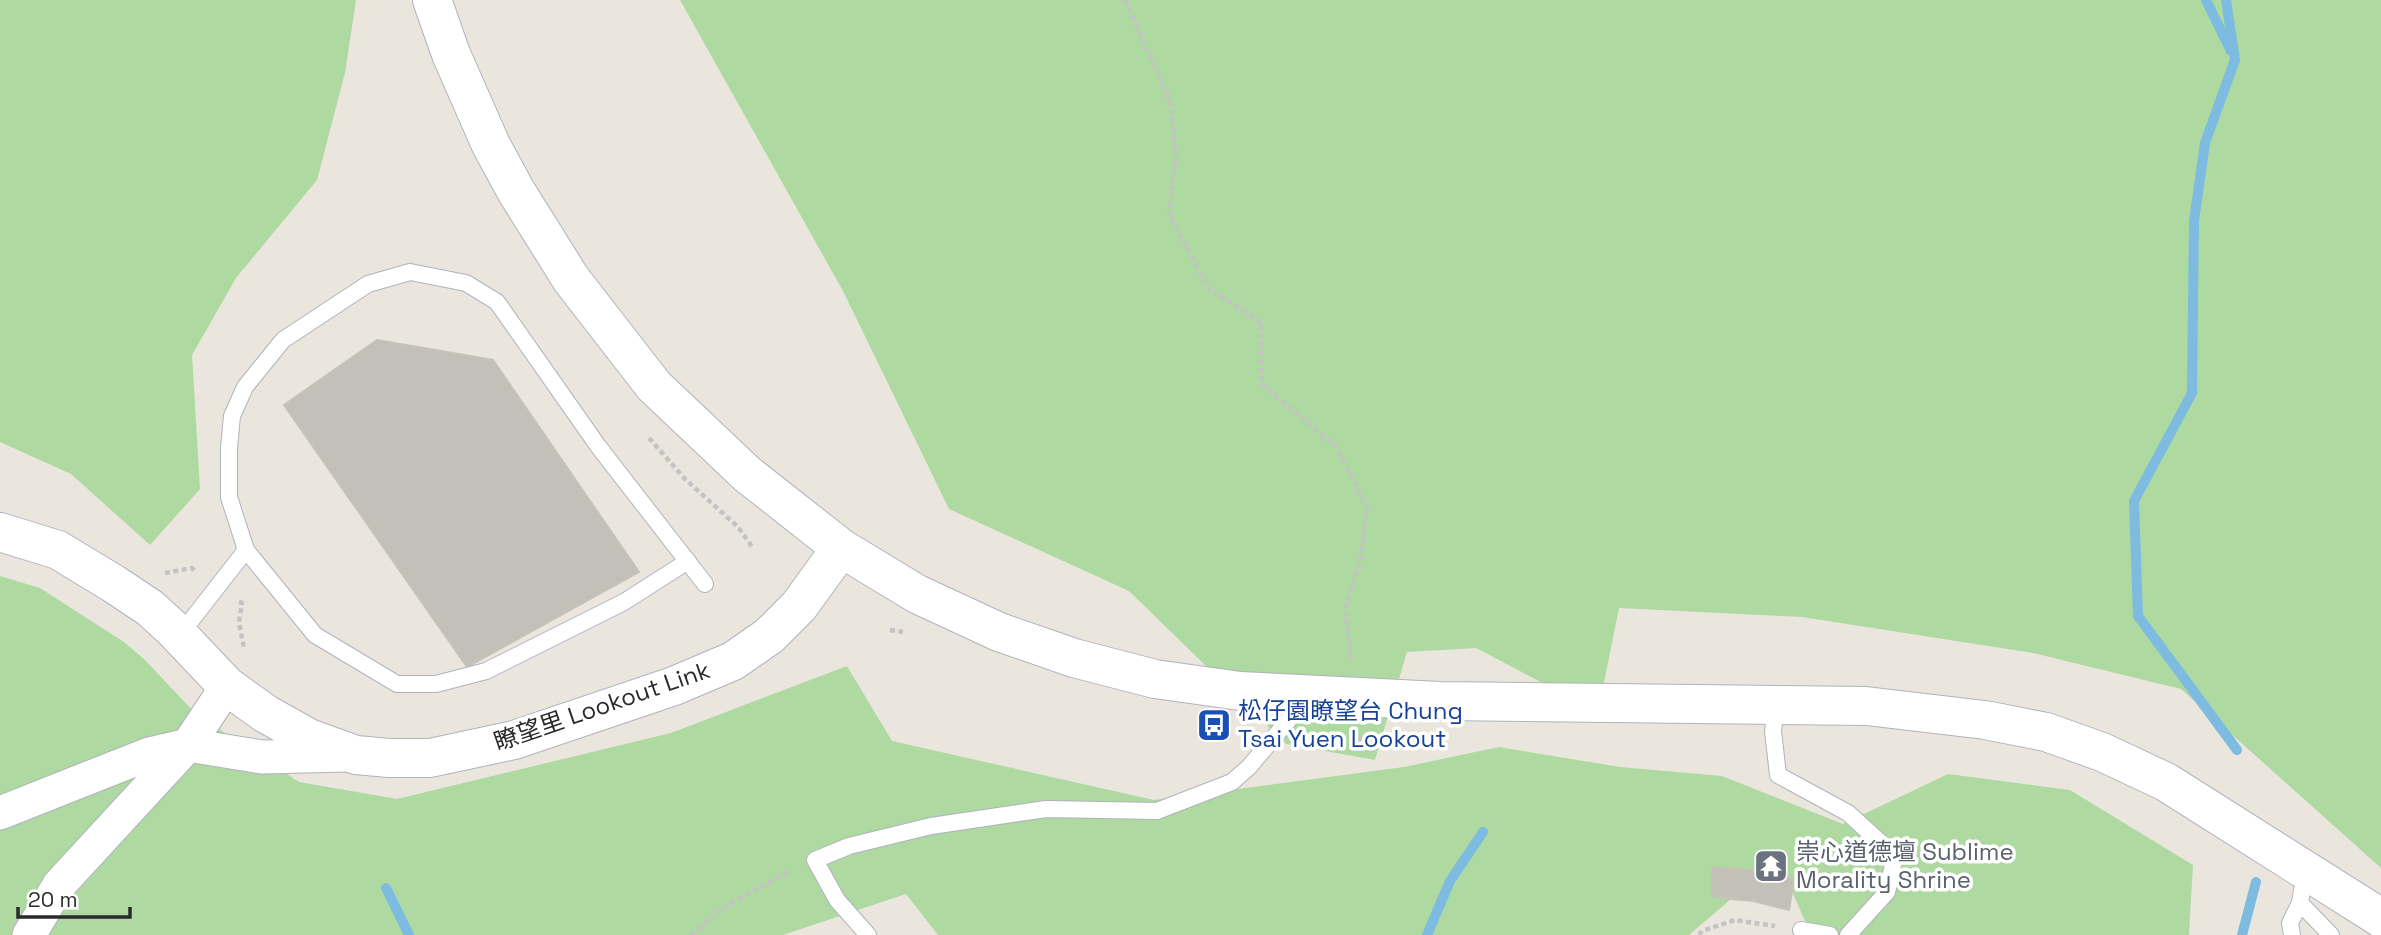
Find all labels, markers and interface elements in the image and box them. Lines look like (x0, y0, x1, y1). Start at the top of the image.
street label: 瞭望里 Lookout Link (490, 654, 714, 757)
place label: 松仔園瞭望台 Chung Tsai Yuen Lookout (1238, 695, 1463, 754)
bus stop icon: 松仔園瞭望台 Chung Tsai Yuen Lookout (1195, 706, 1233, 744)
place label: 崇心道德壇 Sublime Morality Shrine (1796, 836, 2014, 895)
temple icon: 崇心道德壇 Sublime Morality Shrine (1752, 847, 1790, 885)
scale bar (18, 876, 130, 920)
text: 20 m (28, 886, 78, 913)

